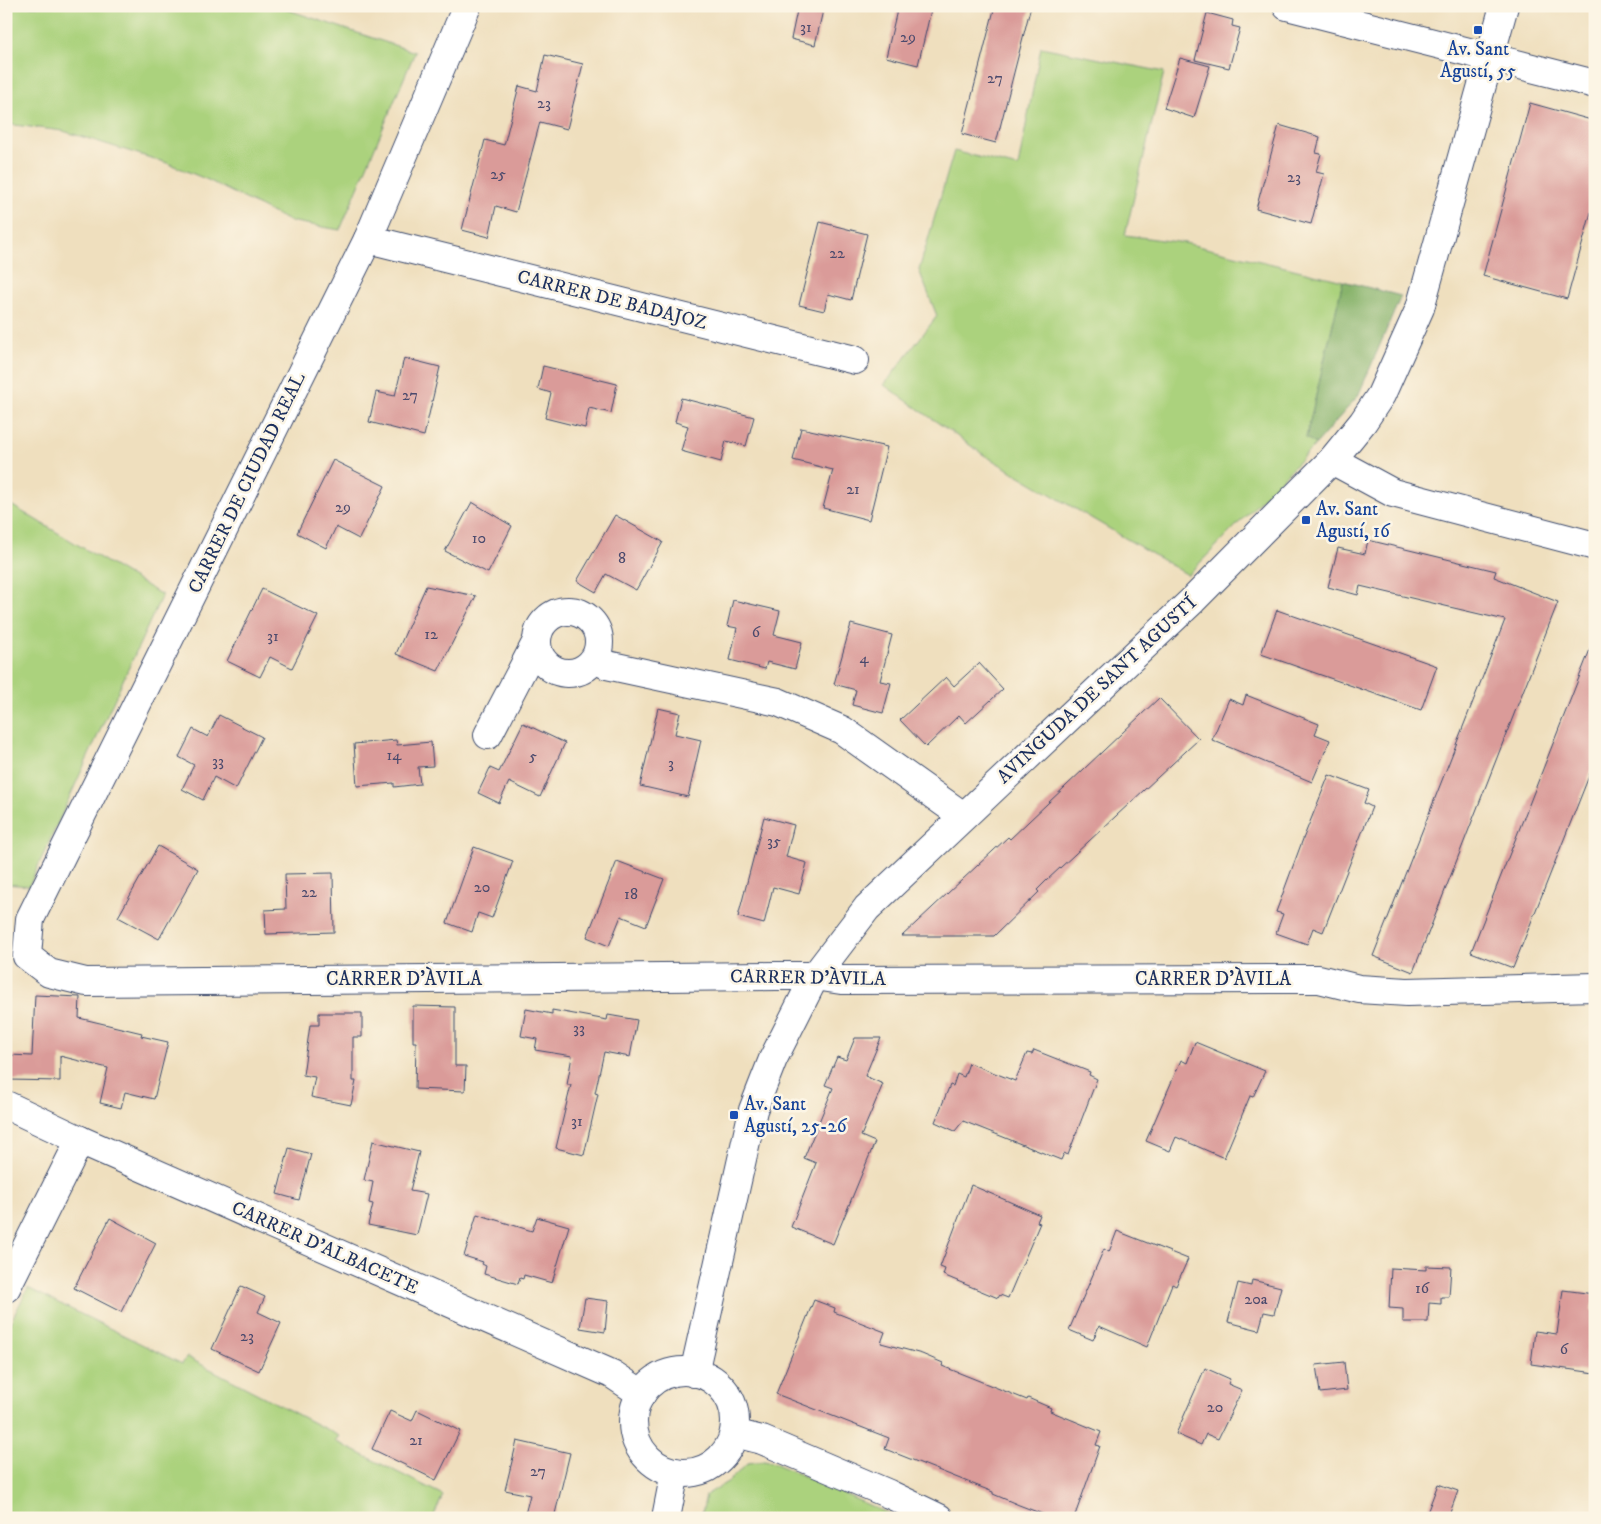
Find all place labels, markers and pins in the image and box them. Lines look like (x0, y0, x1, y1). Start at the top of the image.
marker: Av. Sant Agustí, 55 (1472, 24, 1484, 36)
place label: Av. Sant Agustí, 55 (1440, 38, 1517, 83)
place label: Av. Sant Agustí, 16 (1316, 498, 1391, 543)
marker: Av. Sant Agustí, 16 (1300, 514, 1312, 526)
place label: Av. Sant Agustí, 25-26 (744, 1093, 848, 1138)
marker: Av. Sant Agustí, 25-26 (728, 1109, 740, 1121)

